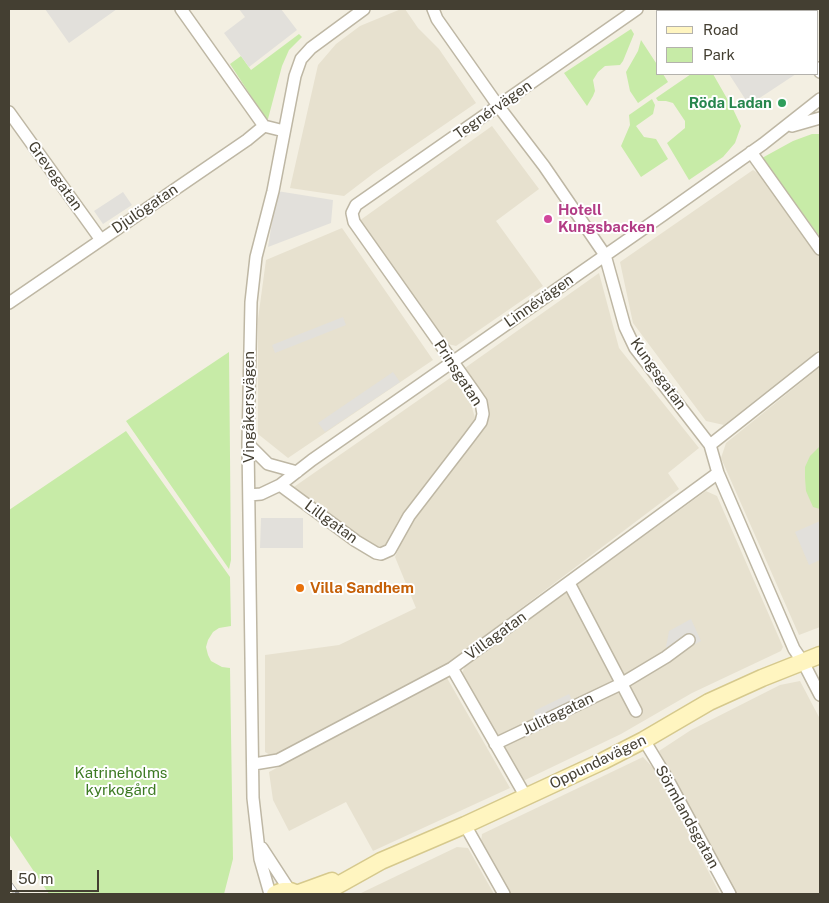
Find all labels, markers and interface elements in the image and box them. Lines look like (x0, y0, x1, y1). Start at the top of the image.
legend (656, 10, 819, 75)
text: Road (703, 21, 739, 38)
text: Park (703, 46, 735, 63)
street label: Tegnérvägen (451, 77, 535, 143)
place label: Röda Ladan (689, 94, 772, 112)
marker: Röda Ladan (776, 97, 788, 109)
street label: Grevegatan (24, 138, 86, 214)
street label: Djulögatan (109, 180, 181, 238)
place label: Hotell Kungsbacken (558, 201, 655, 236)
marker: Hotell Kungsbacken (542, 213, 554, 225)
street label: Linnévägen (501, 271, 577, 331)
street label: Kungsgatan (626, 335, 690, 413)
street label: Prinsgatan (430, 337, 486, 409)
street label: Vingåkersvägen (240, 351, 258, 463)
street label: Lillgatan (301, 497, 361, 547)
place label: Villa Sandhem (310, 579, 414, 597)
marker: Villa Sandhem (294, 582, 306, 594)
street label: Villagatan (462, 608, 530, 664)
street label: Julitagatan (520, 689, 596, 739)
street label: Oppundavägen (547, 731, 649, 793)
street label: Sörmlandsgatan (651, 762, 723, 872)
park label: Katrineholms kyrkogård (75, 764, 167, 799)
scale bar (12, 860, 101, 892)
text: 50 m (18, 870, 53, 887)

